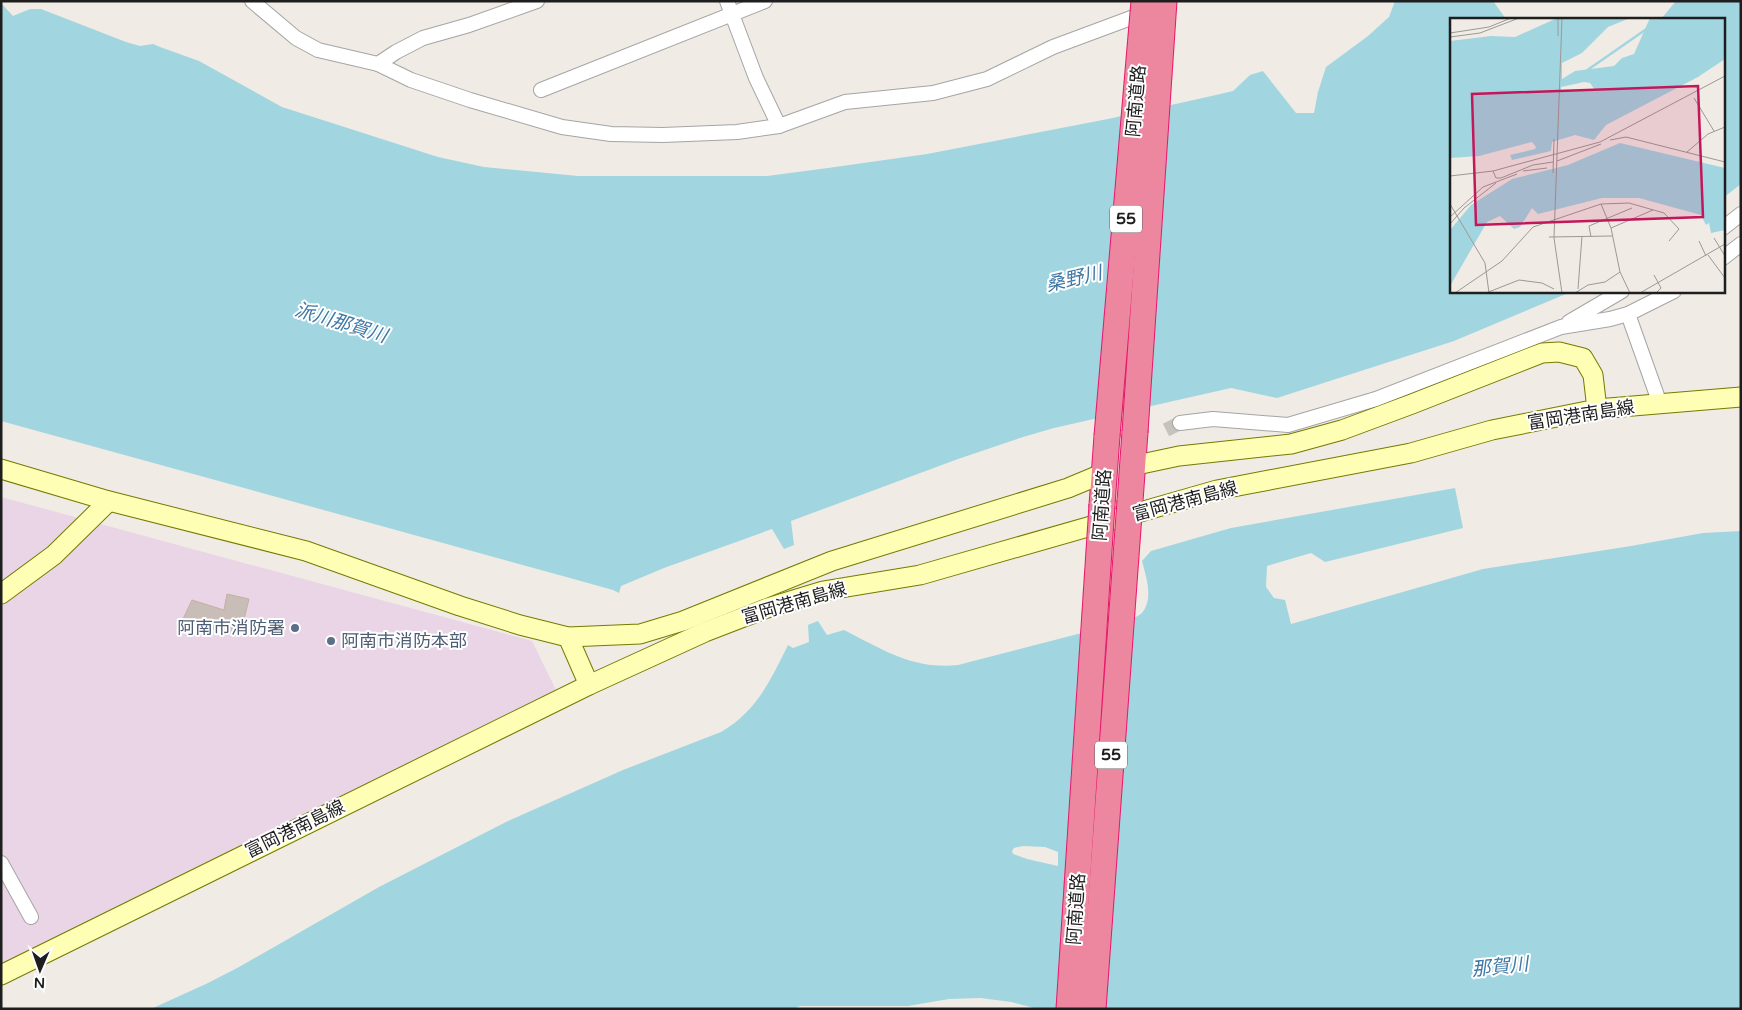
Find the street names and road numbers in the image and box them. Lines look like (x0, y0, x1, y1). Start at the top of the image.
street label: 阿南道路 (1122, 64, 1150, 138)
road number: 55 (1110, 205, 1142, 232)
street label: 富岡港南島線 (1526, 396, 1636, 434)
street label: 阿南道路 (1089, 468, 1115, 542)
street label: 富岡港南島線 (1130, 476, 1240, 526)
street label: 富岡港南島線 (739, 578, 849, 628)
road number: 55 (1095, 742, 1127, 768)
street label: 富岡港南島線 (242, 795, 348, 863)
street label: 阿南道路 (1063, 872, 1089, 946)

